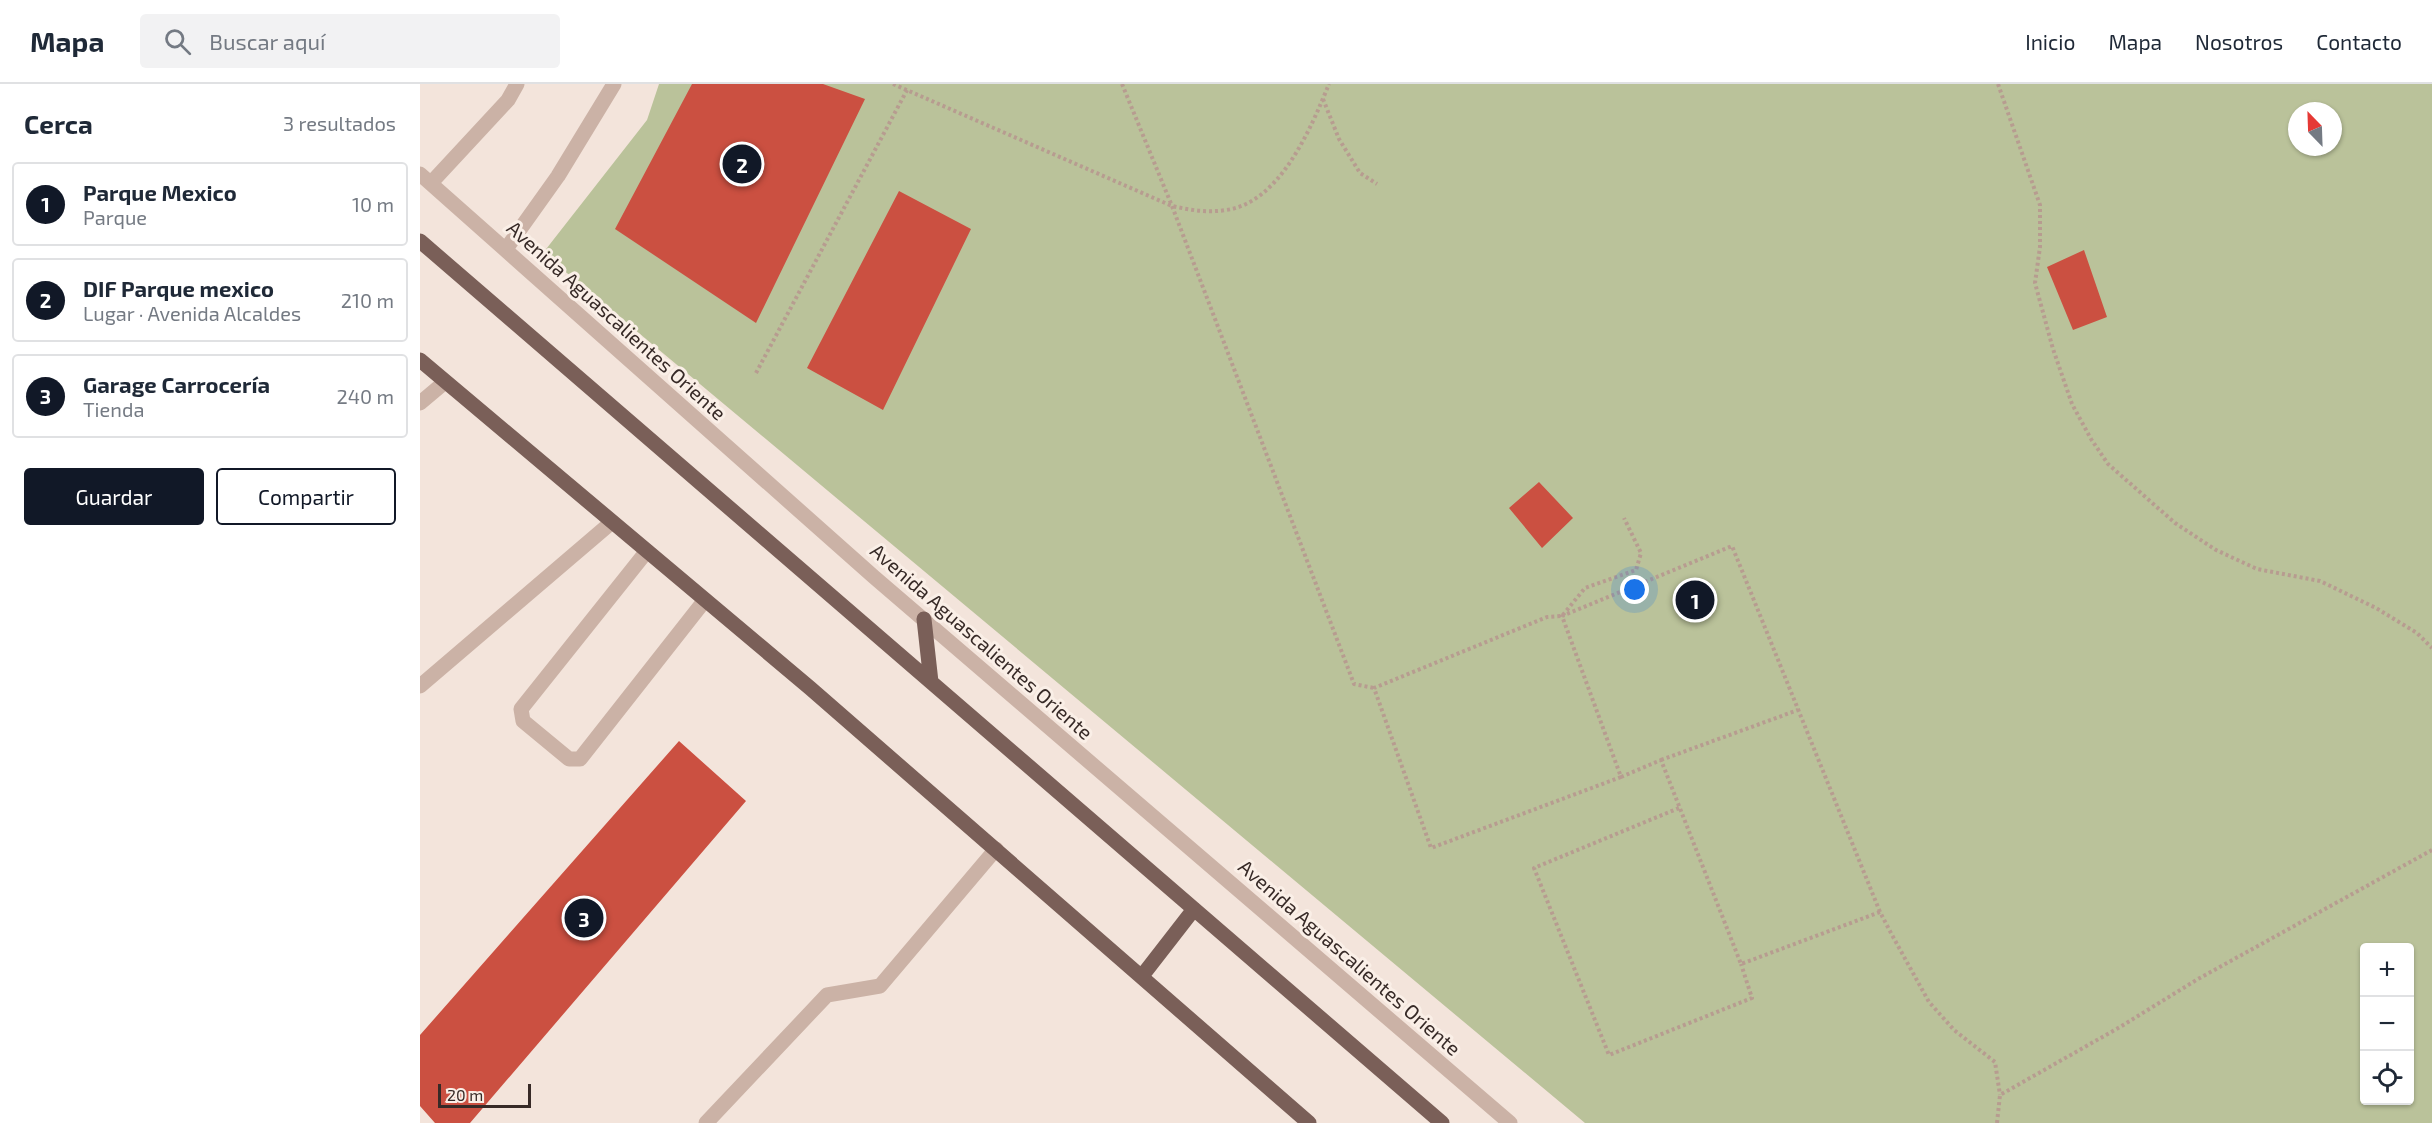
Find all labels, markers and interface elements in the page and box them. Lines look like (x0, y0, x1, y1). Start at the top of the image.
search box (140, 14, 560, 68)
text: Mapa (30, 24, 104, 58)
icon: search (161, 25, 194, 58)
text: Buscar aquí (209, 28, 325, 54)
text: Inicio (2025, 29, 2075, 54)
text: Mapa (2108, 29, 2162, 54)
text: Nosotros (2195, 29, 2283, 54)
text: Contacto (2316, 29, 2402, 54)
north arrow (2288, 102, 2342, 156)
text: Cerca (24, 108, 93, 139)
text: 3 resultados (283, 111, 396, 135)
pin: 2 (722, 142, 762, 187)
text: Parque Mexico (83, 179, 237, 205)
text: 1 (41, 192, 50, 216)
text: 10 m (352, 192, 394, 216)
text: Parque (83, 205, 147, 229)
street label: Avenida Aguascalientes Oriente (503, 215, 731, 425)
text: DIF Parque mexico (83, 275, 274, 301)
text: 2 (40, 288, 51, 312)
text: 210 m (341, 288, 394, 312)
text: Lugar · Avenida Alcaldes (83, 301, 301, 325)
text: Garage Carrocería (83, 371, 270, 397)
text: 3 (40, 384, 51, 408)
text: 240 m (336, 384, 394, 408)
text: Tienda (83, 397, 144, 421)
button: Guardar (24, 468, 204, 525)
button: Compartir (216, 468, 396, 525)
street label: Avenida Aguascalientes Oriente (866, 538, 1098, 744)
your location (1620, 575, 1649, 604)
pin: 1 (1676, 578, 1714, 622)
street label: Avenida Aguascalientes Oriente (1234, 854, 1466, 1060)
pin: 3 (564, 896, 604, 940)
map controls (2360, 943, 2414, 1105)
button: + (2360, 943, 2414, 997)
button: − (2360, 997, 2414, 1051)
button: locate (2360, 1051, 2414, 1105)
scale bar (438, 1081, 531, 1108)
text: 20 m (447, 1085, 483, 1104)

